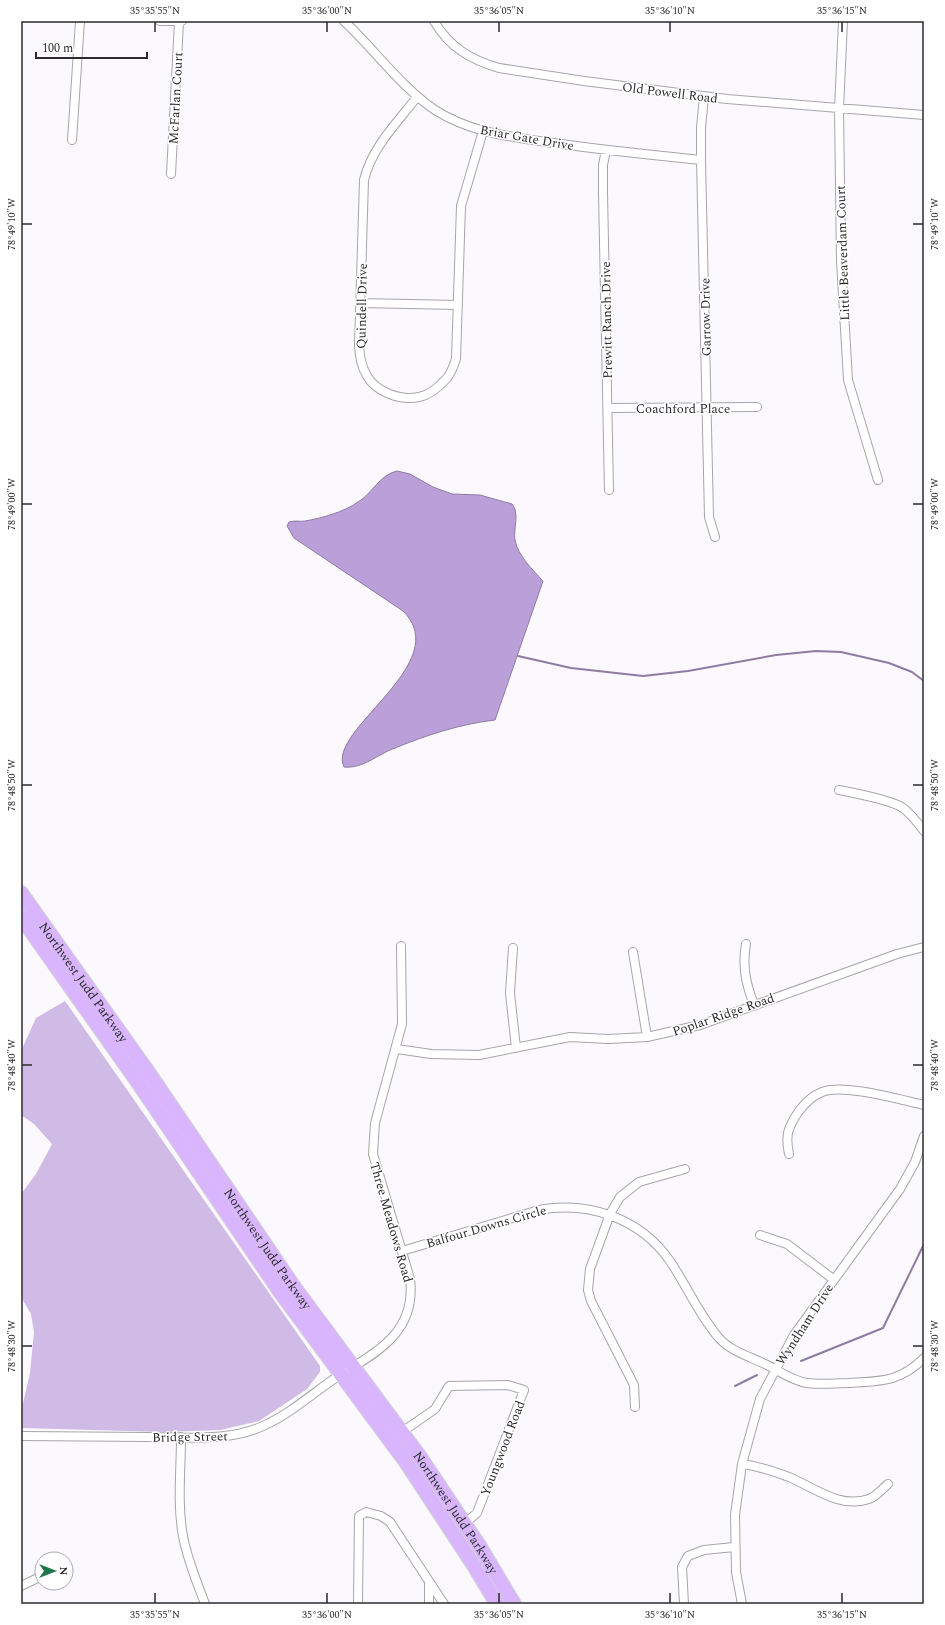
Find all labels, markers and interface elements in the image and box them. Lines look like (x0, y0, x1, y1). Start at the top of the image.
text: 35°35'55"N (130, 3, 180, 19)
text: 35°36'00"N (302, 3, 352, 19)
text: 35°36'05"N (474, 3, 524, 19)
text: 35°36'10"N (645, 3, 695, 19)
text: 35°36'15"N (817, 3, 867, 19)
scale bar (36, 34, 147, 60)
text: 100 m (42, 39, 73, 58)
street label: McFarlan Court (164, 51, 188, 145)
street label: Old Powell Road (621, 77, 719, 109)
street label: Briar Gate Drive (478, 120, 575, 156)
street label: Little Beaverdam Court (831, 185, 855, 321)
text: 78°49'10"W (4, 198, 20, 250)
text: 78°49'10"W (927, 198, 943, 250)
street label: Prewitt Ranch Drive (596, 261, 618, 379)
street label: Quindell Drive (351, 263, 373, 349)
street label: Garrow Drive (695, 278, 717, 356)
street label: Coachford Place (636, 399, 730, 419)
text: 78°49'00"W (4, 478, 20, 530)
text: 78°49'00"W (927, 478, 943, 530)
text: 78°48'50"W (4, 759, 20, 811)
text: 78°48'50"W (927, 759, 943, 811)
street label: Northwest Judd Parkway (34, 918, 133, 1047)
street label: Poplar Ridge Road (670, 988, 777, 1042)
text: 78°48'40"W (4, 1039, 20, 1091)
text: 78°48'40"W (927, 1039, 943, 1091)
street label: Three Meadows Road (364, 1160, 418, 1285)
street label: Northwest Judd Parkway (219, 1184, 317, 1314)
street label: Balfour Downs Circle (424, 1200, 549, 1254)
street label: Wyndham Drive (771, 1280, 839, 1369)
text: 78°48'30"W (4, 1320, 20, 1372)
text: 78°48'30"W (927, 1320, 943, 1372)
street label: Youngwood Road (475, 1398, 530, 1499)
street label: Bridge Street (152, 1426, 228, 1448)
street label: Northwest Judd Parkway (408, 1447, 503, 1579)
north arrow (34, 1551, 74, 1591)
text: N (55, 1567, 72, 1576)
text: 35°35'55"N (130, 1607, 180, 1623)
text: 35°36'00"N (302, 1607, 352, 1623)
text: 35°36'05"N (474, 1607, 524, 1623)
text: 35°36'10"N (645, 1607, 695, 1623)
text: 35°36'15"N (817, 1607, 867, 1623)

